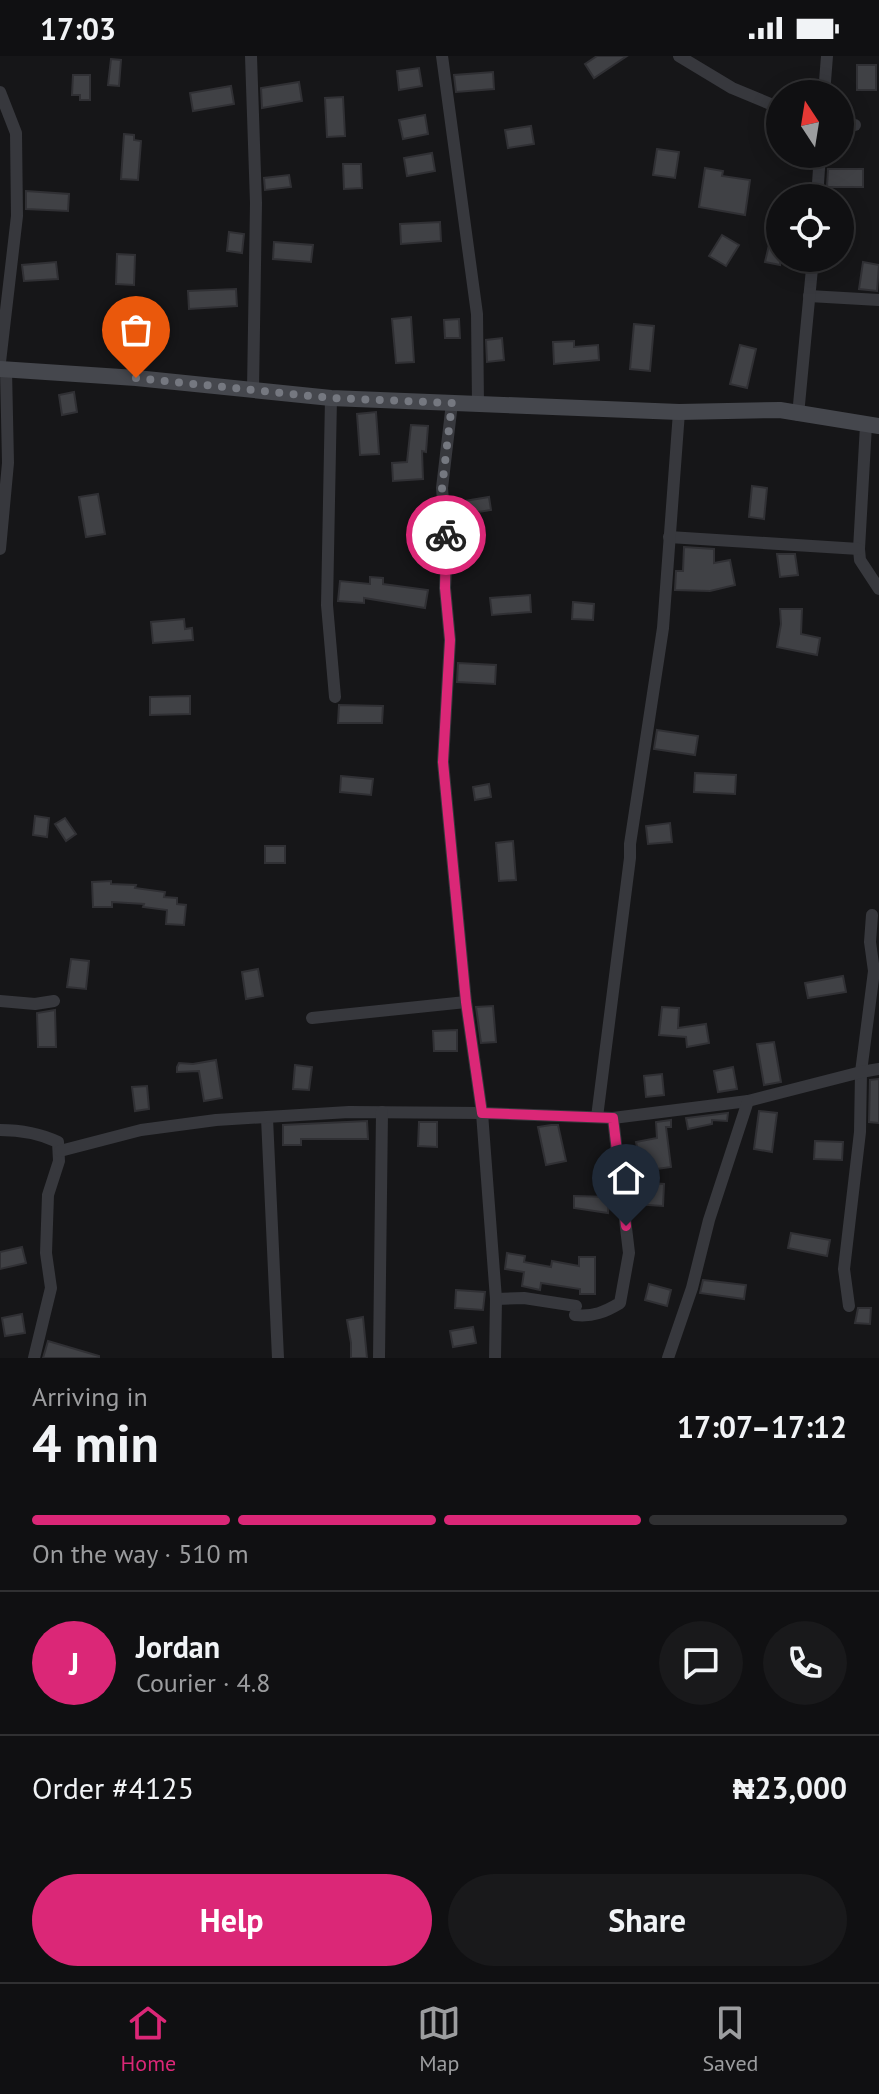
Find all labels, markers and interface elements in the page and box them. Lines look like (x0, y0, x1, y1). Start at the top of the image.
text: 17:03 (40, 9, 116, 48)
north arrow (766, 80, 854, 168)
map controls (766, 80, 854, 272)
button: locate (766, 184, 854, 272)
pin (102, 296, 170, 378)
icon: bag (114, 308, 158, 352)
courier (406, 495, 486, 575)
icon: bike (424, 513, 468, 557)
pin (592, 1144, 660, 1226)
icon: home (604, 1156, 648, 1200)
text: Arriving in (32, 1380, 148, 1413)
text: 17:07–17:12 (677, 1407, 847, 1446)
text: 4 min (32, 1409, 159, 1476)
text: On the way · 510 m (32, 1537, 249, 1570)
button: chat (659, 1621, 743, 1705)
button: phone (763, 1621, 847, 1705)
text: Jordan (136, 1627, 220, 1666)
text: J (69, 1644, 79, 1683)
text: Courier · 4.8 (136, 1666, 270, 1699)
text: Order #4125 (32, 1768, 194, 1807)
text: ₦23,000 (733, 1768, 847, 1807)
button: Help (32, 1874, 432, 1966)
button: Share (448, 1874, 847, 1966)
tab: Home (121, 2001, 176, 2077)
tab: Map (417, 2001, 461, 2077)
tab: Saved (702, 2001, 758, 2077)

